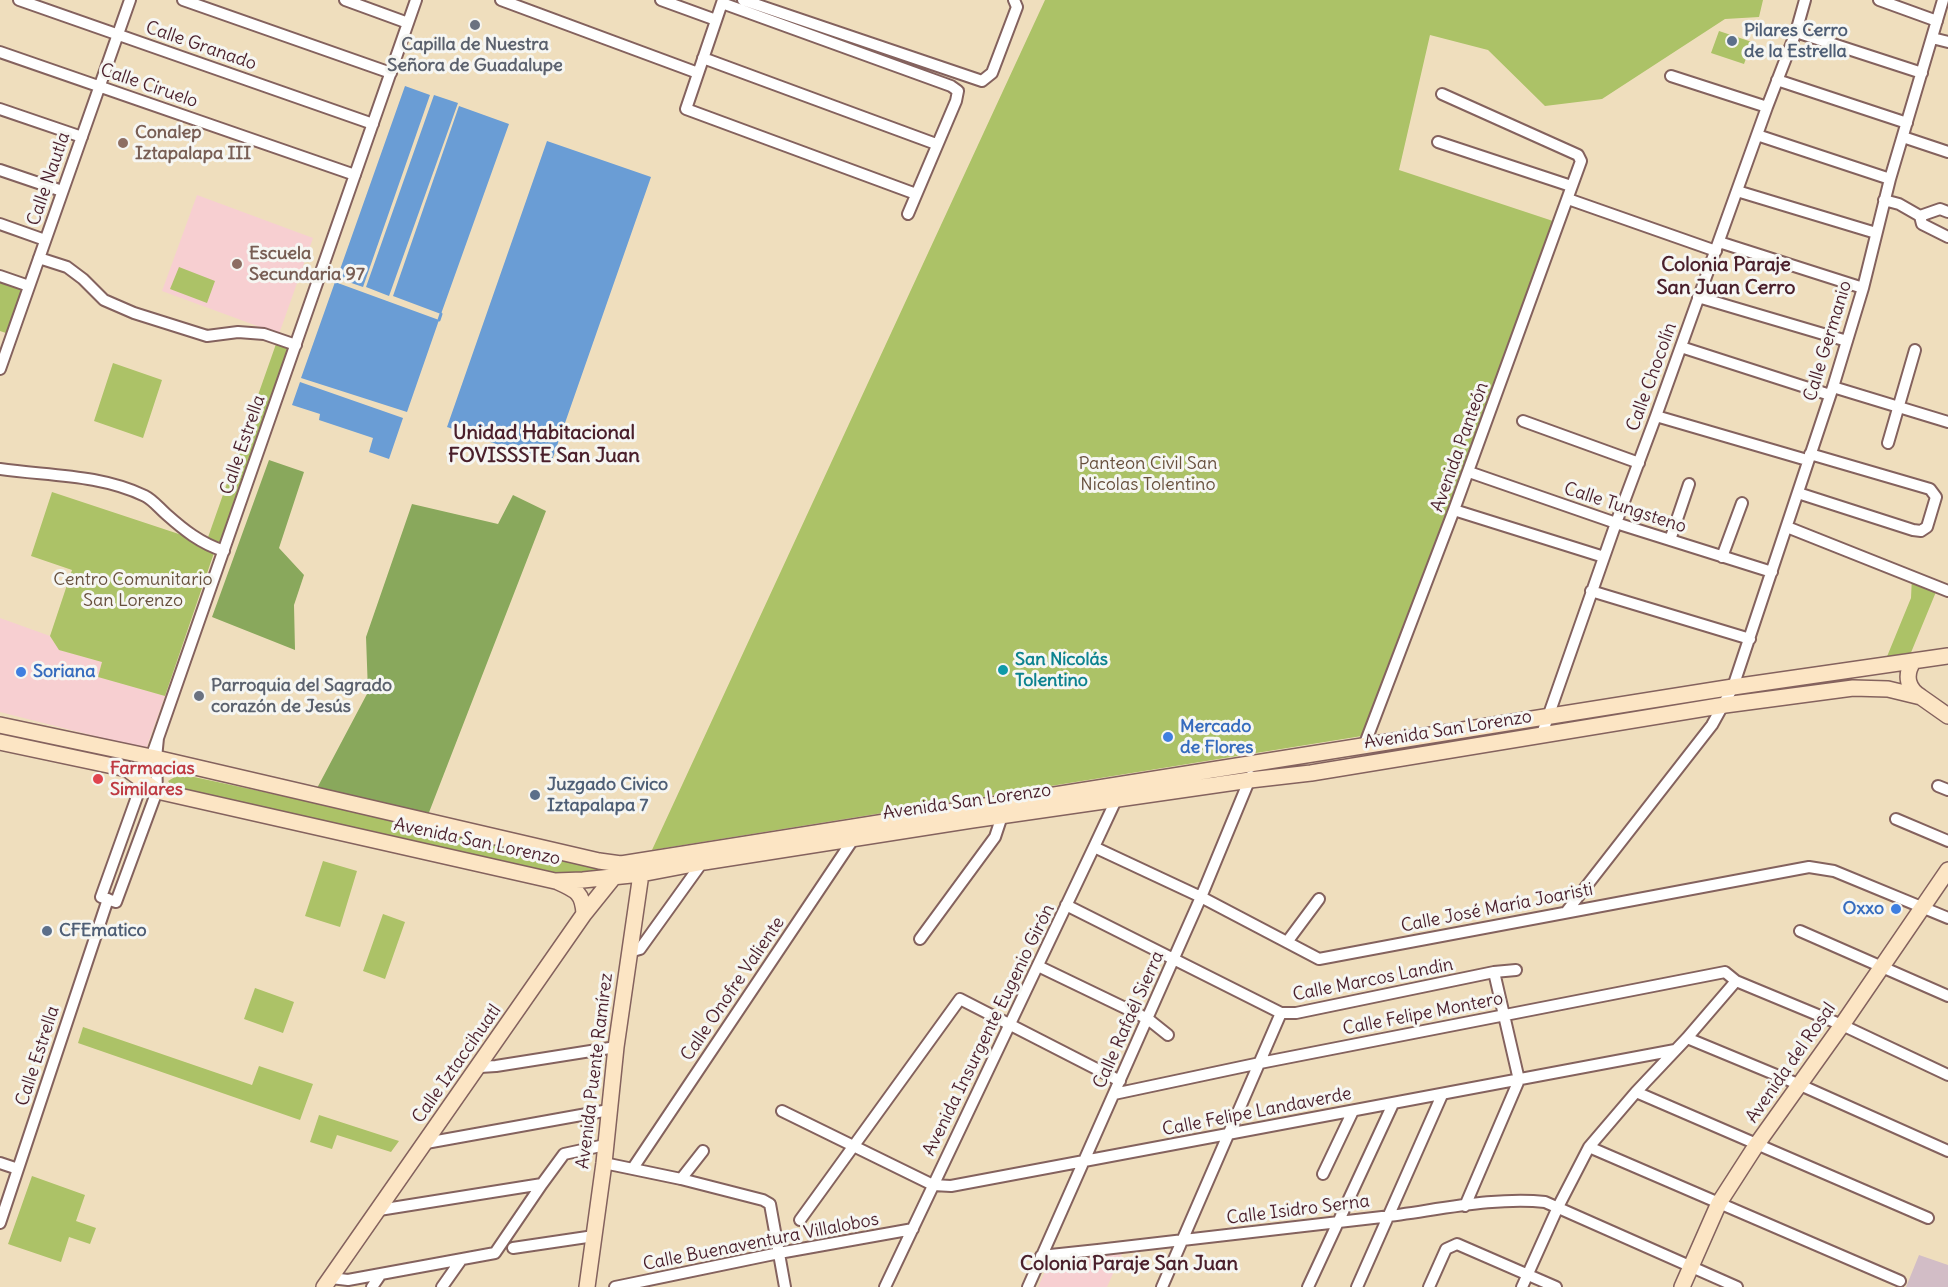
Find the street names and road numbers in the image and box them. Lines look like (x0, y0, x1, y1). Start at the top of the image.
street label: Calle Granado (143, 17, 259, 75)
street label: Calle Ciruelo (97, 59, 201, 113)
street label: Calle Nautla (23, 129, 75, 229)
street label: Calle Germanio (1799, 278, 1857, 404)
street label: Calle Chocolín (1622, 320, 1682, 434)
street label: Avenida Panteón (1427, 379, 1493, 515)
street label: Calle Estrella (216, 392, 270, 498)
street label: Calle Tungsteno (1561, 478, 1689, 538)
street label: Avenida San Lorenzo (1363, 706, 1533, 754)
street label: Avenida San Lorenzo (881, 779, 1053, 825)
street label: Avenida San Lorenzo (392, 814, 562, 870)
street label: Calle José María Joaristi (1399, 879, 1595, 937)
street label: Avenida Insurgente Eugenio Girón (918, 901, 1060, 1159)
street label: Calle Onofre Valiente (677, 913, 789, 1065)
street label: Calle Rafaél Sierra (1089, 948, 1169, 1092)
street label: Calle Marcos Landin (1291, 954, 1455, 1006)
street label: Avenida Puente Ramírez (572, 972, 618, 1170)
street label: Calle Felipe Montero (1341, 988, 1505, 1040)
street label: Avenida del Rosal (1741, 999, 1841, 1127)
street label: Calle Iztaccihuatl (408, 1000, 506, 1128)
street label: Calle Estrella (12, 1003, 64, 1109)
street label: Calle Felipe Landaverde (1161, 1083, 1353, 1141)
street label: Calle Isidro Serna (1225, 1191, 1371, 1229)
street label: Calle Buenaventura Villalobos (641, 1209, 881, 1275)

